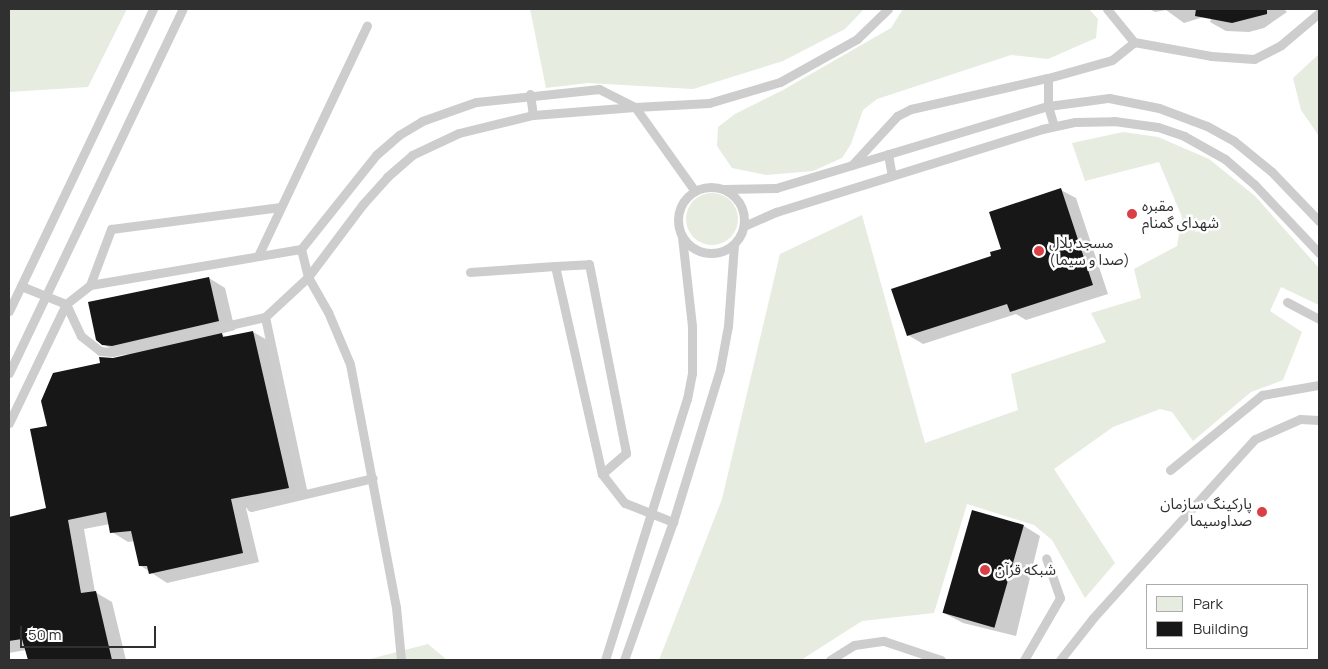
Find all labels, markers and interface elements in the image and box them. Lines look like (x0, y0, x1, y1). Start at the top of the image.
place label: مقبره شهدای گمنام (1142, 196, 1219, 231)
marker: مقبره شهدای گمنام (1126, 208, 1138, 220)
place label: مسجد بلال (صدا و سیما) (1049, 233, 1130, 268)
marker: مسجد بلال (صدا و سیما) (1033, 245, 1045, 257)
place label: پارکینگ سازمان صداوسیما (1160, 494, 1252, 529)
marker: پارکینگ سازمان صداوسیما (1256, 506, 1268, 518)
place label: شبکه قرآن (995, 561, 1056, 579)
marker: شبکه قرآن (979, 564, 991, 576)
legend (1146, 584, 1308, 649)
text: Park (1193, 593, 1223, 614)
scale bar (22, 616, 159, 648)
text: Building (1193, 618, 1248, 639)
text: 50 m (28, 624, 62, 645)

